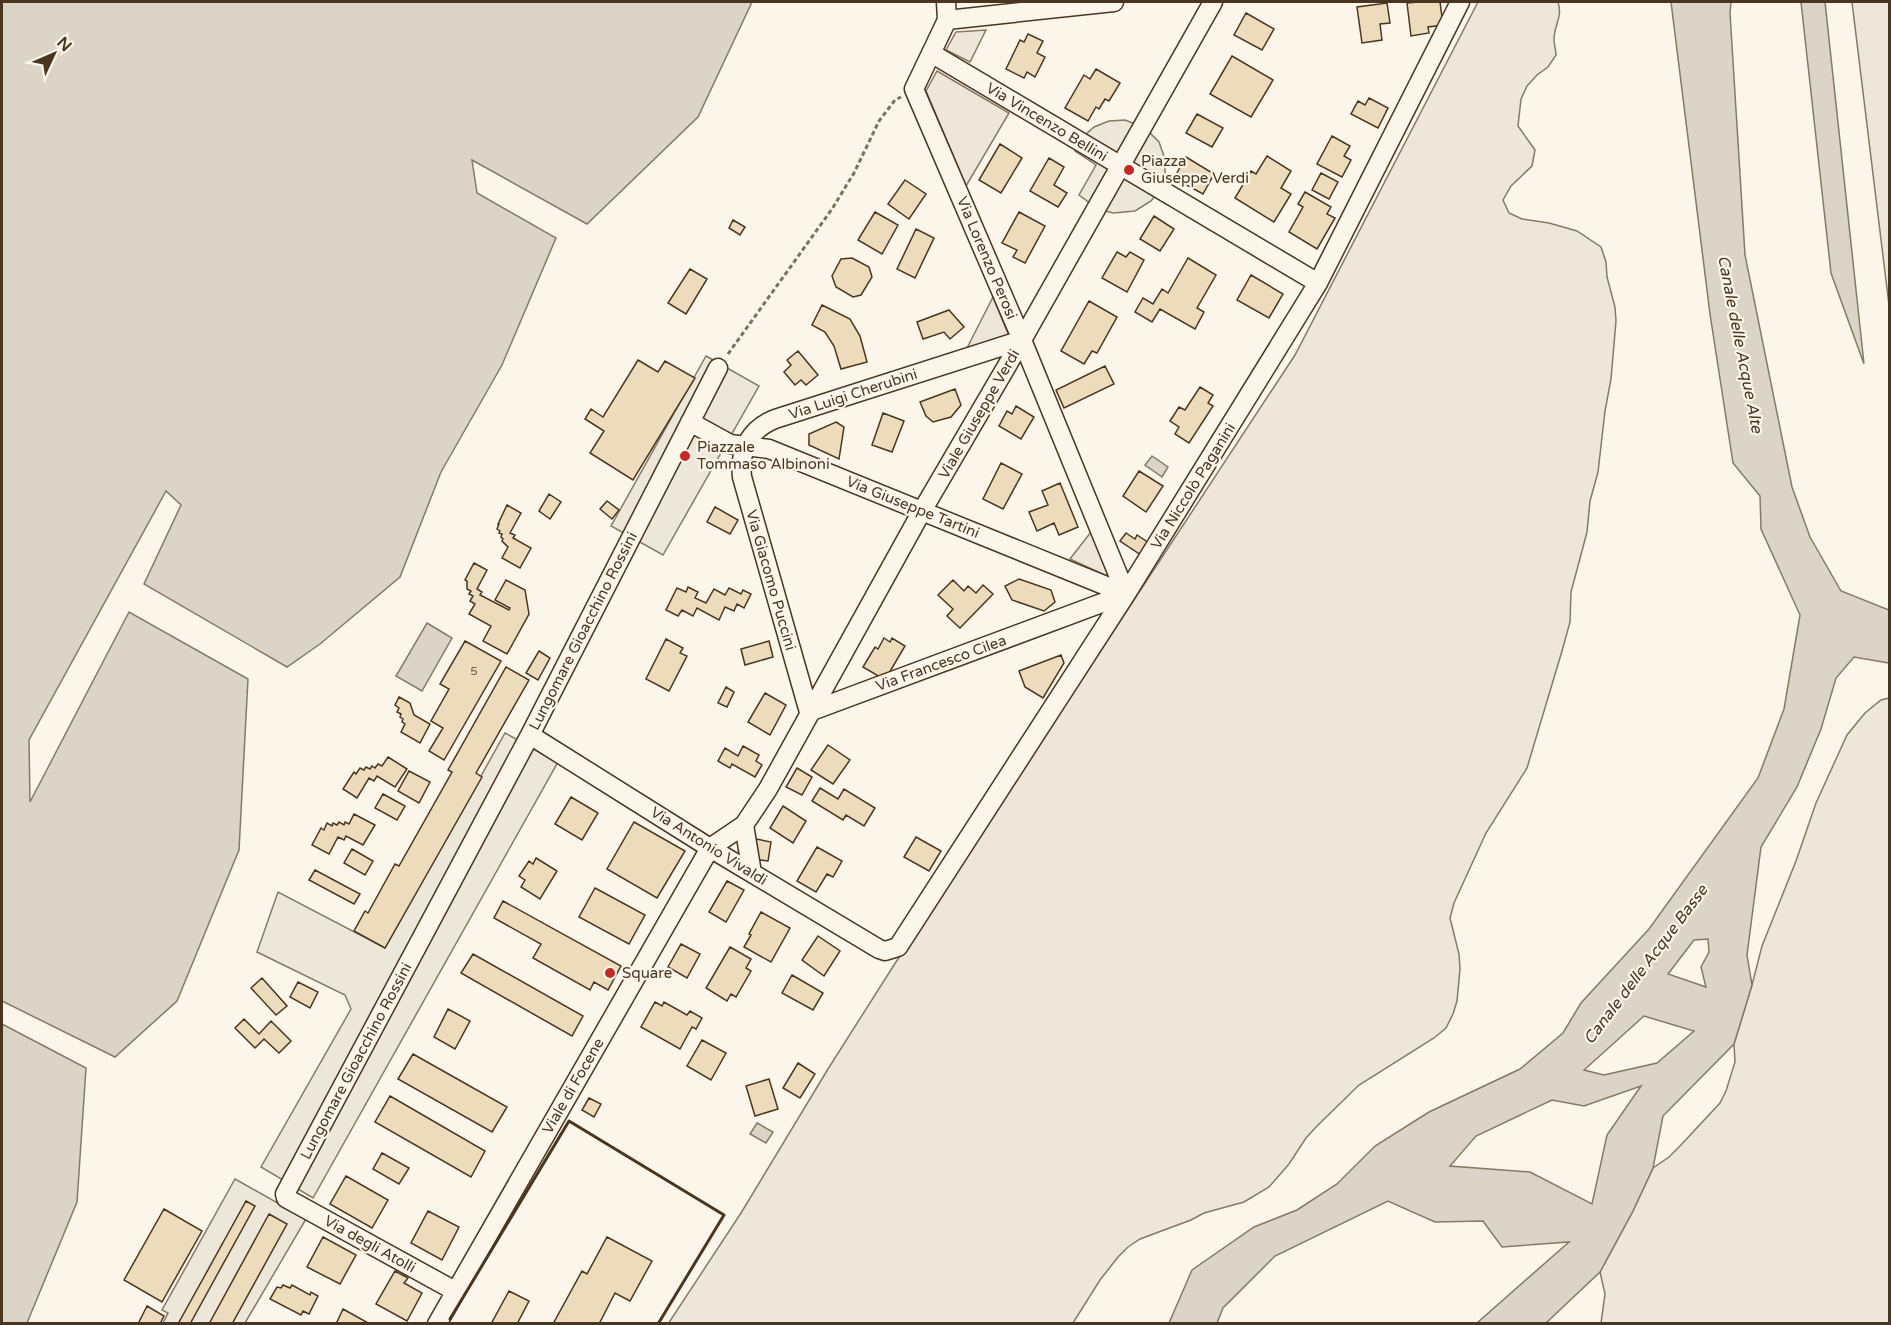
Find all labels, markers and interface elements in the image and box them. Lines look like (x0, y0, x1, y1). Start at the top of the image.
north arrow (24, 24, 84, 84)
text: N (52, 33, 76, 56)
street label: Via Vincenzo Bellini (983, 79, 1111, 165)
place label: Piazza Giuseppe Verdi (1141, 152, 1249, 187)
marker: Piazza Giuseppe Verdi (1122, 163, 1136, 177)
street label: Via Lorenzo Perosi (953, 194, 1021, 322)
water label: Canale delle Acque Alte (1713, 254, 1767, 436)
street label: Viale Giuseppe Verdi (935, 346, 1023, 482)
street label: Via Luigi Cherubini (787, 365, 919, 423)
street label: Via Niccolò Paganini (1147, 420, 1239, 552)
place label: Piazzale Tommaso Albinoni (697, 438, 830, 473)
marker: Piazzale Tommaso Albinoni (678, 449, 692, 463)
street label: Via Giuseppe Tartini (844, 472, 982, 542)
street label: Via Giacomo Puccini (742, 508, 800, 652)
street label: Lungomare Gioacchino Rossini (525, 529, 641, 733)
street label: Via Francesco Cilea (873, 631, 1009, 695)
house number: 5 (470, 664, 478, 678)
street label: Via Antonio Vivaldi (647, 803, 771, 889)
water label: Canale delle Acque Basse (1579, 880, 1713, 1048)
street label: Lungomare Gioacchino Rossini (296, 960, 416, 1162)
place label: Square (622, 964, 672, 982)
marker: Square (603, 966, 617, 980)
street label: Viale di Focene (538, 1035, 608, 1137)
street label: Via degli Atolli (321, 1211, 419, 1277)

